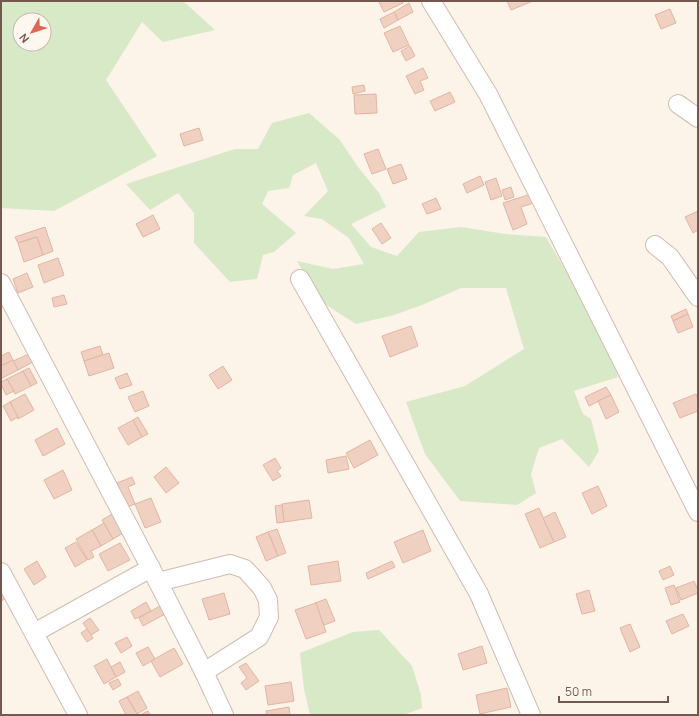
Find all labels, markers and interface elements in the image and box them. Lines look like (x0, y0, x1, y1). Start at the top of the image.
north arrow (12, 12, 52, 52)
text: N (15, 31, 32, 46)
scale bar (559, 678, 668, 704)
text: 50 m (565, 683, 592, 700)

